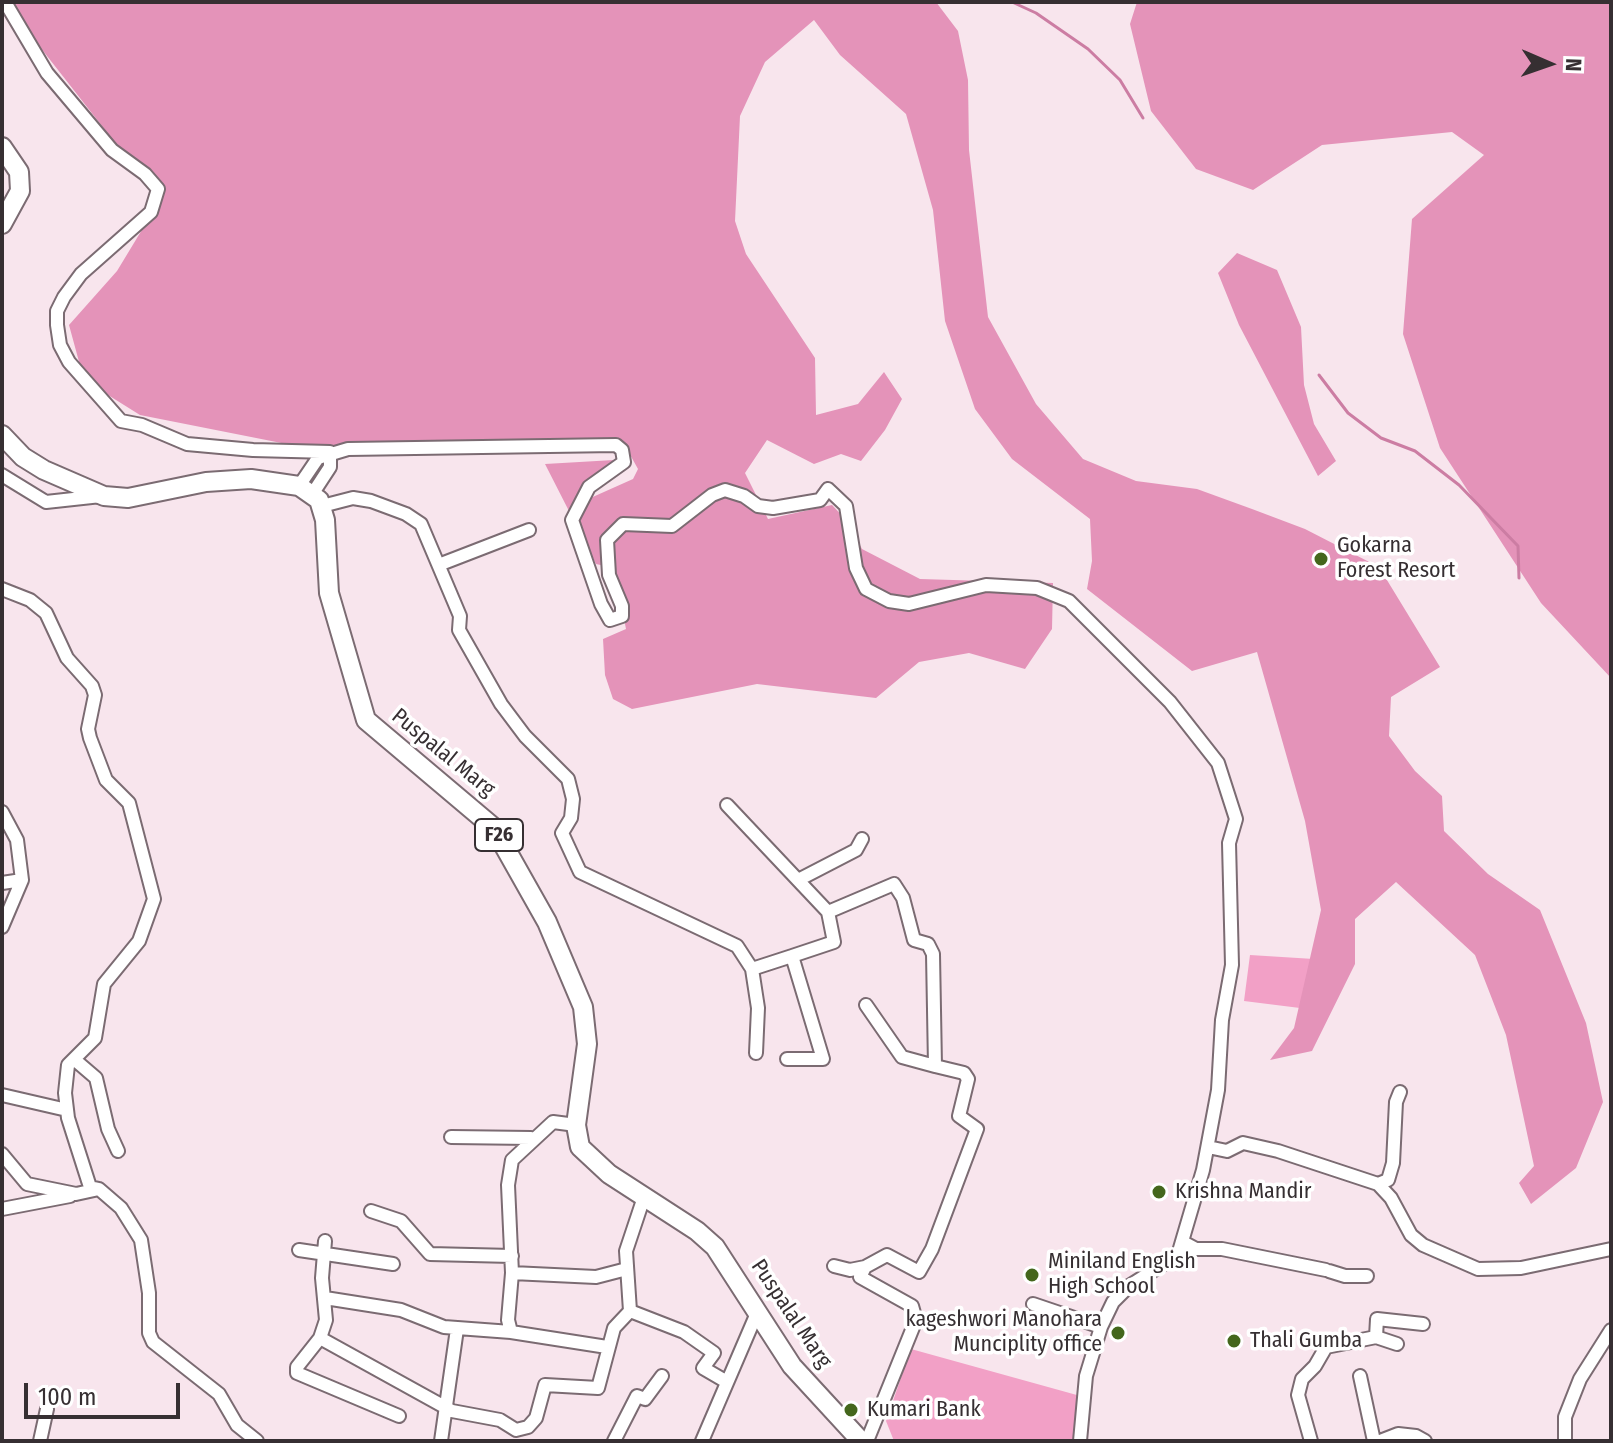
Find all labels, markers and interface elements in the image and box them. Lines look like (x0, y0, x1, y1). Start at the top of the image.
north arrow (1509, 24, 1589, 104)
text: N (1560, 58, 1587, 72)
place label: Gokarna Forest Resort (1337, 533, 1455, 584)
marker: Gokarna Forest Resort (1312, 550, 1330, 568)
street label: Puspalal Marg (386, 703, 500, 803)
road number: F26 (475, 819, 523, 851)
place label: Krishna Mandir (1175, 1179, 1311, 1205)
marker: Krishna Mandir (1150, 1183, 1168, 1201)
place label: Miniland English High School (1048, 1249, 1196, 1300)
street label: Puspalal Marg (745, 1255, 837, 1373)
marker: Miniland English High School (1023, 1266, 1041, 1284)
place label: kageshwori Manohara Munciplity office (906, 1307, 1102, 1358)
marker: kageshwori Manohara Munciplity office (1109, 1324, 1127, 1342)
place label: Thali Gumba (1250, 1328, 1362, 1354)
marker: Thali Gumba (1225, 1332, 1243, 1350)
scale bar (28, 1367, 184, 1417)
text: 100 m (38, 1383, 96, 1411)
place label: Kumari Bank (867, 1397, 981, 1423)
marker: Kumari Bank (842, 1401, 860, 1419)

